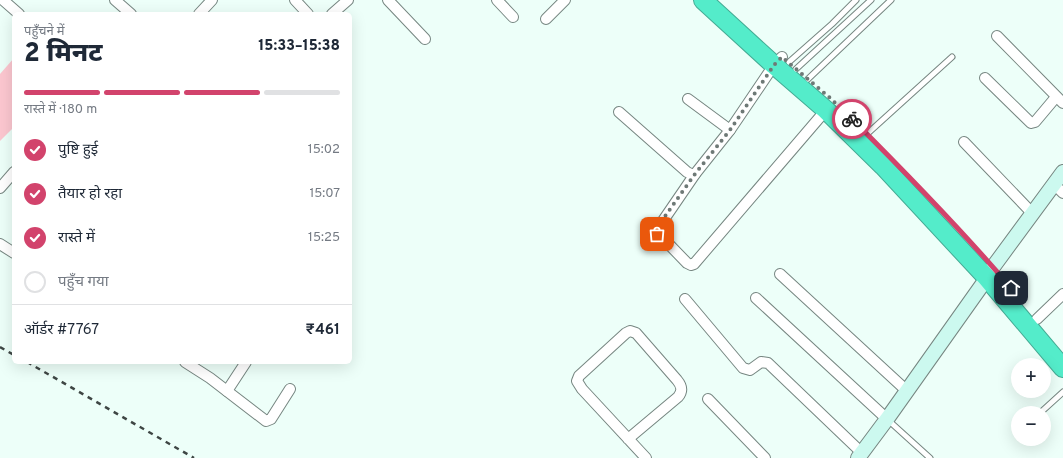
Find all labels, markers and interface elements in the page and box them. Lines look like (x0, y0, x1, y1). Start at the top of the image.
text: पहुँचने में (24, 24, 65, 40)
text: 15:33–15:38 (258, 37, 340, 56)
text: 2 मिनट (24, 38, 103, 71)
courier (832, 99, 872, 139)
text: रास्ते में · 180 m (24, 102, 97, 118)
icon: bike (841, 108, 863, 130)
icon: check (24, 139, 46, 161)
text: पुष्टि हुई (58, 141, 98, 160)
text: 15:02 (308, 142, 340, 158)
icon: check (24, 183, 46, 205)
text: तैयार हो रहा (58, 185, 122, 204)
text: 15:07 (309, 186, 340, 202)
pin (640, 217, 674, 251)
icon: bag (646, 223, 668, 245)
icon: check (24, 227, 46, 249)
text: रास्ते में (58, 229, 95, 248)
text: 15:25 (308, 230, 340, 246)
pin (994, 271, 1028, 305)
text: पहुँच गया (58, 273, 109, 292)
icon: home (1000, 277, 1022, 299)
text: ऑर्डर #7767 (24, 321, 99, 340)
text: ₹461 (305, 321, 340, 340)
map controls (1011, 358, 1051, 446)
button: + (1011, 358, 1051, 398)
button: − (1011, 406, 1051, 446)

